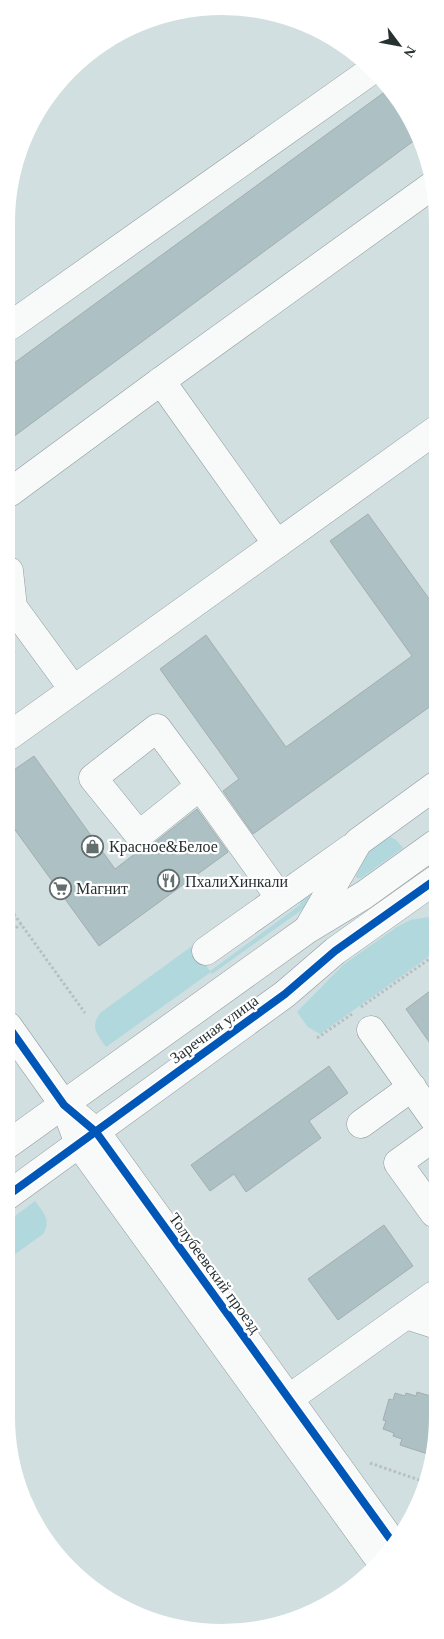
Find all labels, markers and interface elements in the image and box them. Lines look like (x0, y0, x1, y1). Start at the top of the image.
north arrow (374, 20, 424, 70)
text: N (401, 43, 419, 60)
shop icon: Красное&Белое (81, 834, 105, 858)
place label: Красное&Белое (109, 838, 218, 856)
restaurant icon: ПхалиХинкали (157, 869, 181, 893)
place label: ПхалиХинкали (185, 873, 289, 890)
supermarket icon: Магнит (48, 876, 72, 900)
place label: Магнит (76, 880, 128, 897)
street label: Заречная улица (167, 991, 262, 1067)
street label: Толубеевский проезд (165, 1210, 264, 1337)

